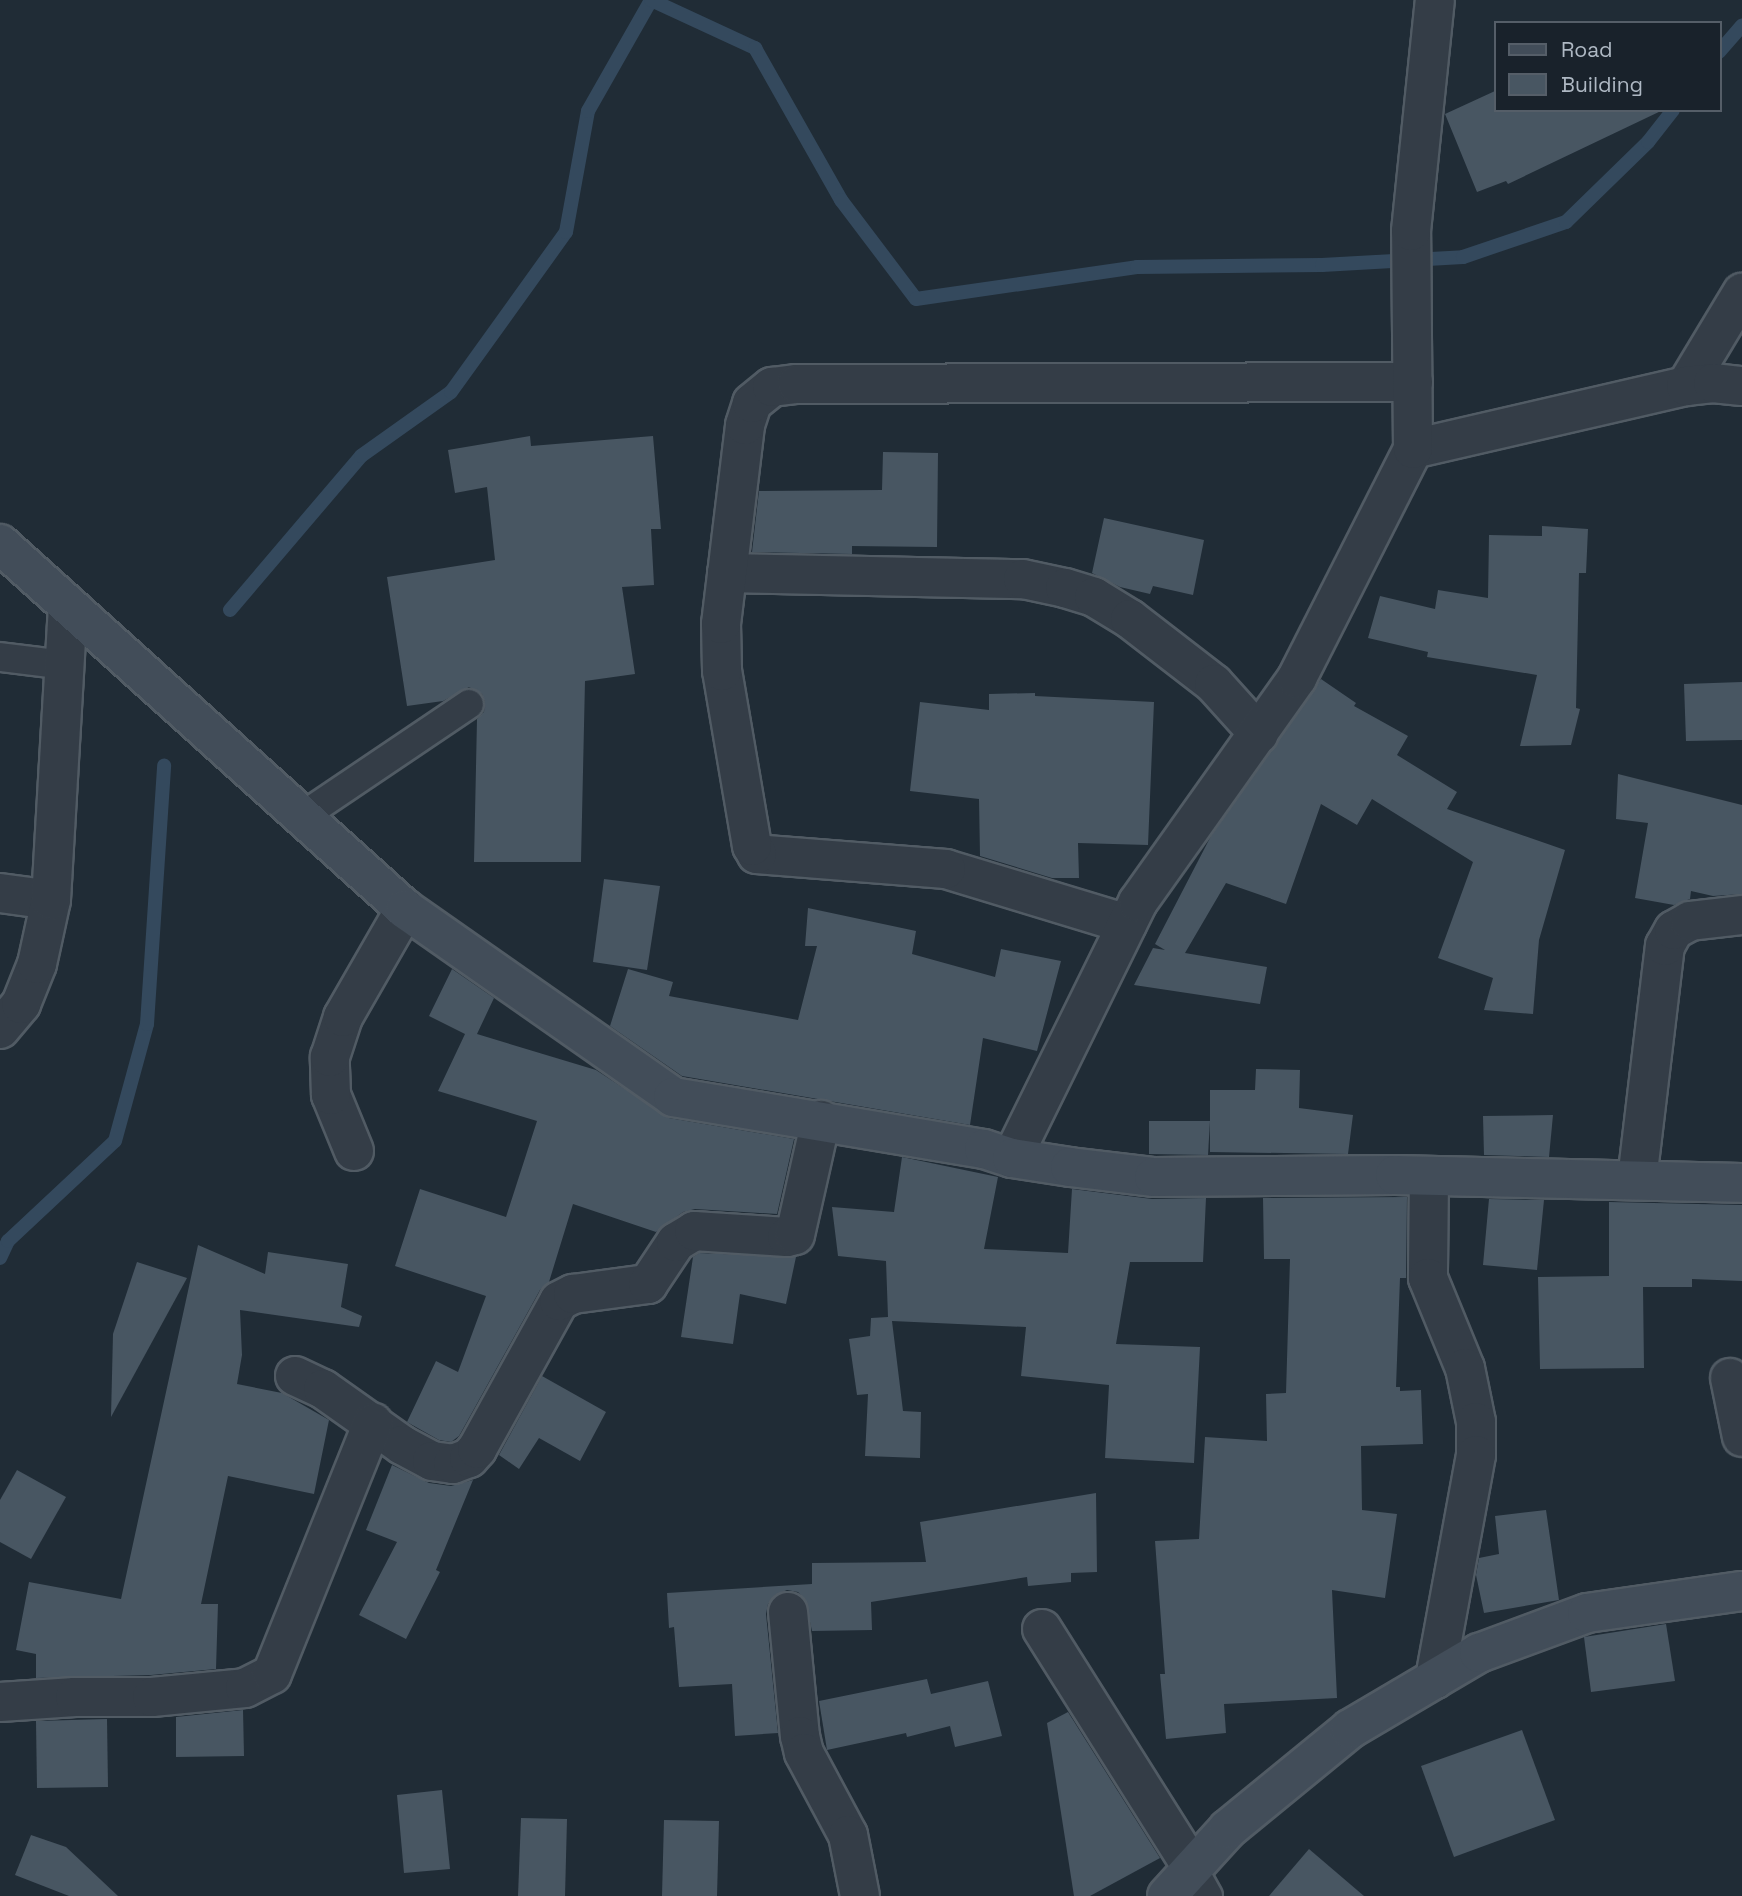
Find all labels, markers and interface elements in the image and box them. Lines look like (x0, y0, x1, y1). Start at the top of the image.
legend (1494, 21, 1721, 112)
text: Road (1561, 36, 1613, 63)
text: Building (1561, 71, 1643, 98)

